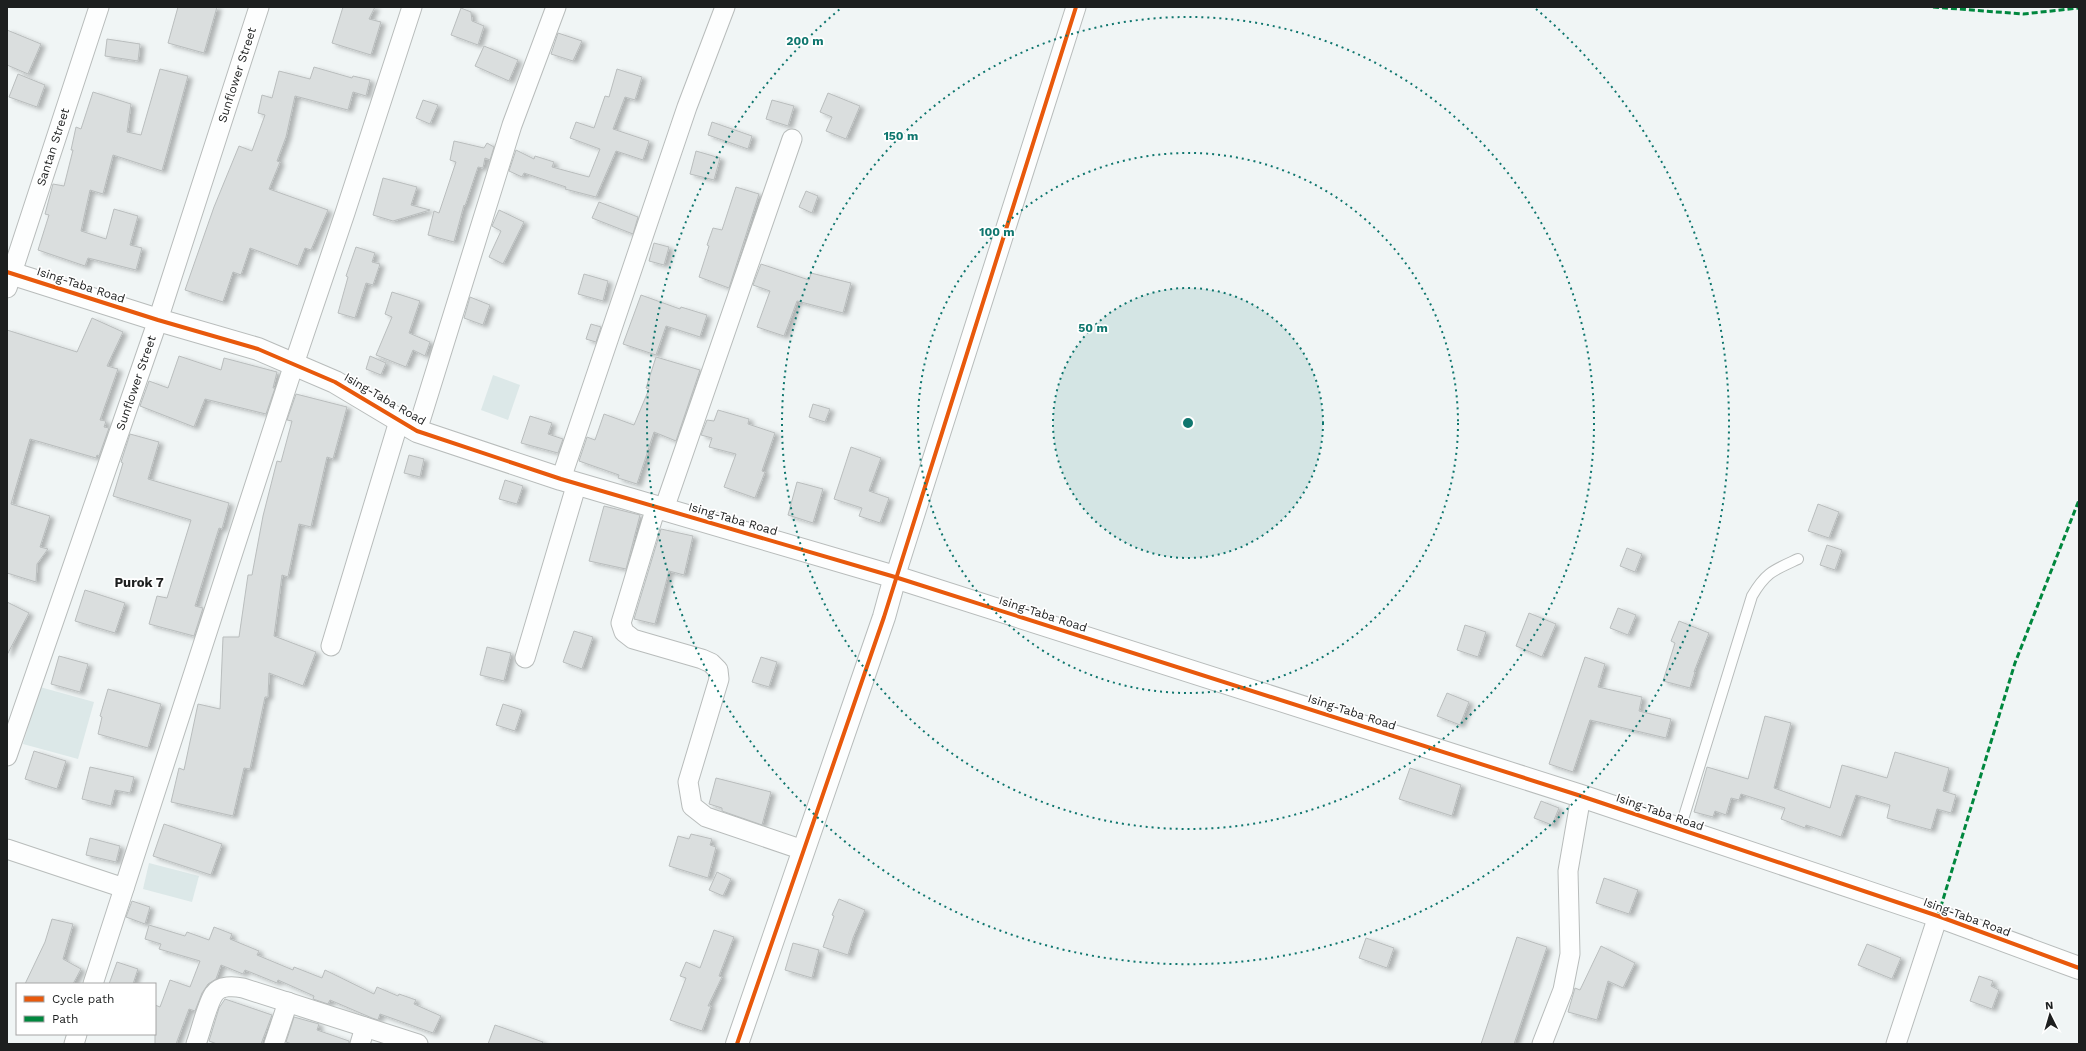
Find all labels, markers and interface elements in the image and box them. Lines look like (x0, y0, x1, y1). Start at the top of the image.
street label: Sunflower Street (215, 26, 259, 124)
text: 200 m (786, 34, 824, 48)
street label: Santan Street (34, 106, 72, 188)
text: 150 m (884, 129, 918, 143)
text: 100 m (979, 225, 1015, 239)
street label: Ising-Taba Road (35, 264, 127, 306)
text: 50 m (1078, 321, 1108, 335)
street label: Sunflower Street (113, 334, 159, 432)
street label: Ising-Taba Road (342, 370, 428, 428)
centre of rings (1181, 416, 1195, 430)
street label: Ising-Taba Road (687, 500, 779, 538)
district label: Purok 7 (114, 575, 164, 590)
street label: Ising-Taba Road (997, 593, 1089, 635)
street label: Ising-Taba Road (1306, 691, 1398, 733)
street label: Ising-Taba Road (1614, 790, 1706, 834)
street label: Ising-Taba Road (1921, 895, 2013, 939)
legend (16, 983, 156, 1035)
text: Cycle path (52, 992, 114, 1006)
north arrow (2030, 995, 2070, 1035)
text: N (2045, 999, 2054, 1012)
text: Path (52, 1012, 78, 1026)

